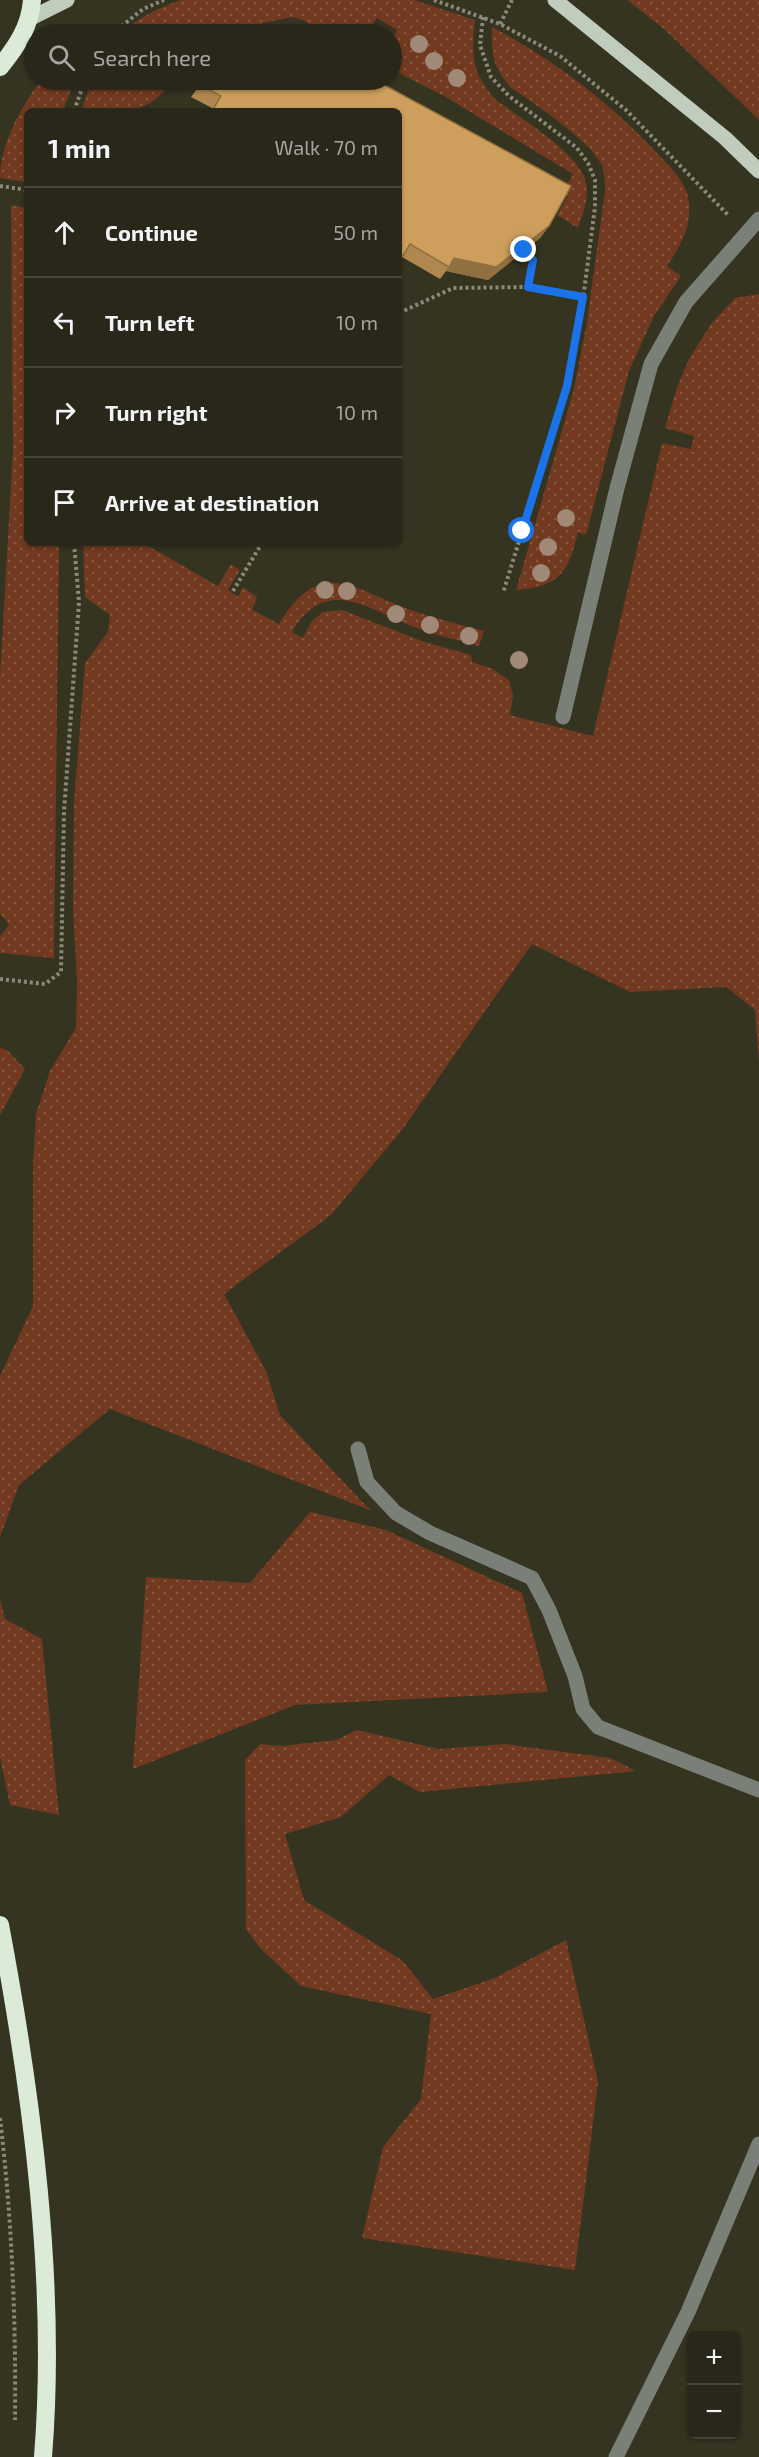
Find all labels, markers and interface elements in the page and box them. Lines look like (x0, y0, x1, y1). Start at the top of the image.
search box (24, 24, 402, 90)
icon: search (45, 41, 78, 74)
text: Search here (93, 44, 211, 70)
text: 1 min (48, 132, 111, 163)
text: Walk · 70 m (274, 135, 378, 159)
icon: ahead (48, 216, 81, 249)
text: Continue (105, 219, 198, 245)
text: 50 m (333, 220, 378, 244)
route end (510, 236, 536, 262)
icon: left (48, 306, 81, 339)
text: Turn left (105, 309, 194, 335)
text: 10 m (336, 310, 378, 334)
icon: right (48, 396, 81, 429)
text: Turn right (105, 399, 207, 425)
text: 10 m (336, 400, 378, 424)
icon: arrive (48, 486, 81, 519)
text: Arrive at destination (105, 489, 319, 515)
route start (508, 517, 534, 543)
map controls (687, 2331, 741, 2439)
button: + (687, 2331, 741, 2385)
button: − (687, 2385, 741, 2439)

